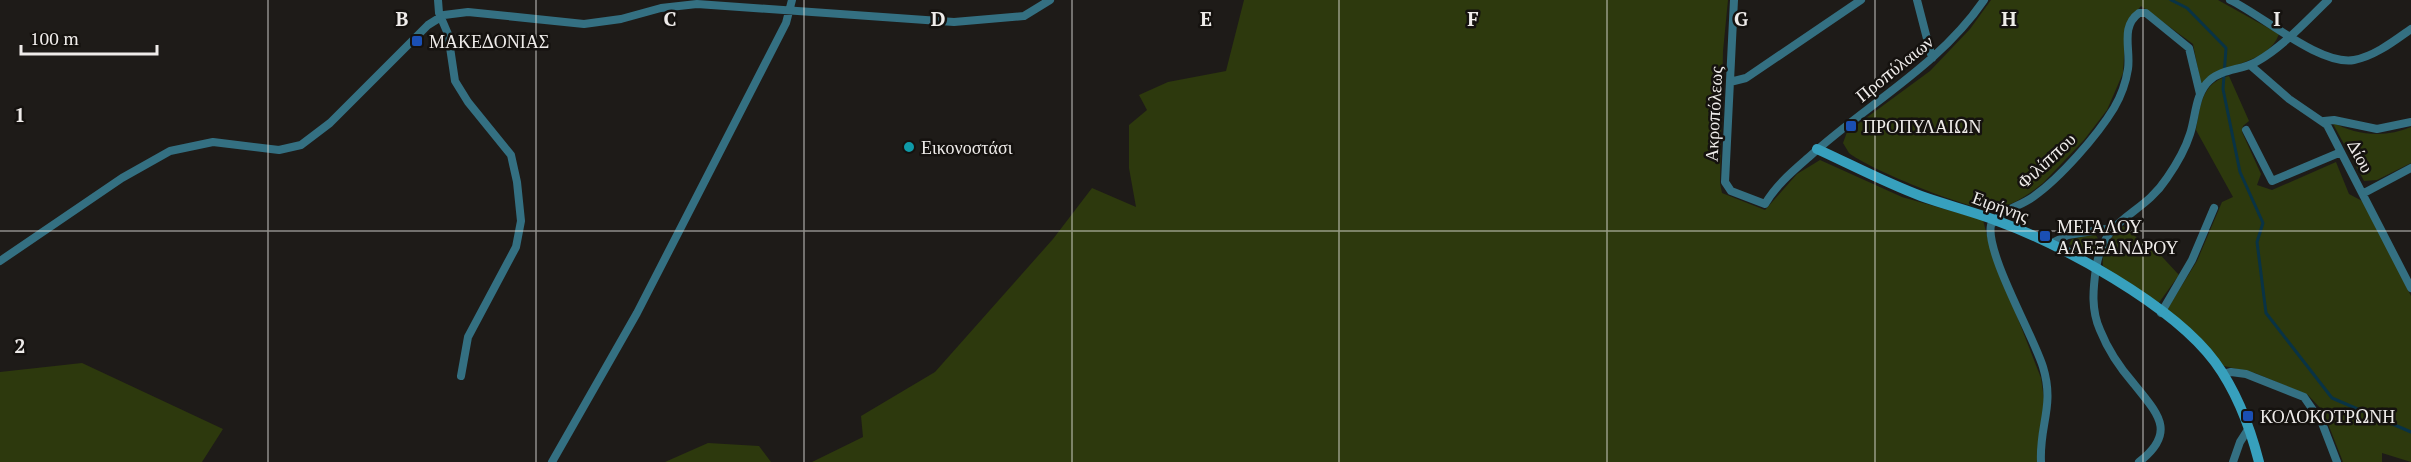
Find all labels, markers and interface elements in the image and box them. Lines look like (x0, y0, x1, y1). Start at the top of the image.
text: B (396, 5, 409, 32)
text: C (663, 5, 677, 32)
text: D (931, 5, 945, 32)
text: E (1200, 5, 1212, 32)
text: F (1467, 5, 1479, 32)
text: G (1734, 5, 1748, 32)
text: H (2001, 5, 2017, 32)
text: I (2273, 5, 2281, 32)
scale bar (21, 18, 158, 56)
text: 100 m (30, 26, 79, 50)
place label: ΜΑΚΕΔΟΝΙΑΣ (429, 29, 549, 53)
street label: Προπύλαιων (1850, 29, 1938, 107)
marker: ΜΑΚΕΔΟΝΙΑΣ (410, 34, 424, 48)
street label: Ακροπόλεως (1699, 66, 1727, 162)
text: 1 (14, 101, 26, 128)
place label: ΠΡΟΠΥΛΑΙΩΝ (1863, 114, 1981, 138)
marker: ΠΡΟΠΥΛΑΙΩΝ (1844, 119, 1858, 133)
street label: Φιλίππου (2012, 127, 2080, 193)
place label: Εικονοστάσι (921, 135, 1013, 159)
street label: Δίου (2342, 135, 2380, 177)
marker: Εικονοστάσι (902, 140, 916, 154)
street label: Ειρήνης (1969, 185, 2033, 227)
place label: ΜΕΓΑΛΟΥ ΑΛΕΞΑΝΔΡΟΥ (2057, 214, 2178, 259)
marker: ΜΕΓΑΛΟΥ ΑΛΕΞΑΝΔΡΟΥ (2038, 229, 2052, 243)
text: 2 (14, 332, 26, 359)
place label: ΚΟΛΟΚΟΤΡΩΝΗ (2260, 404, 2395, 428)
marker: ΚΟΛΟΚΟΤΡΩΝΗ (2241, 409, 2255, 423)

